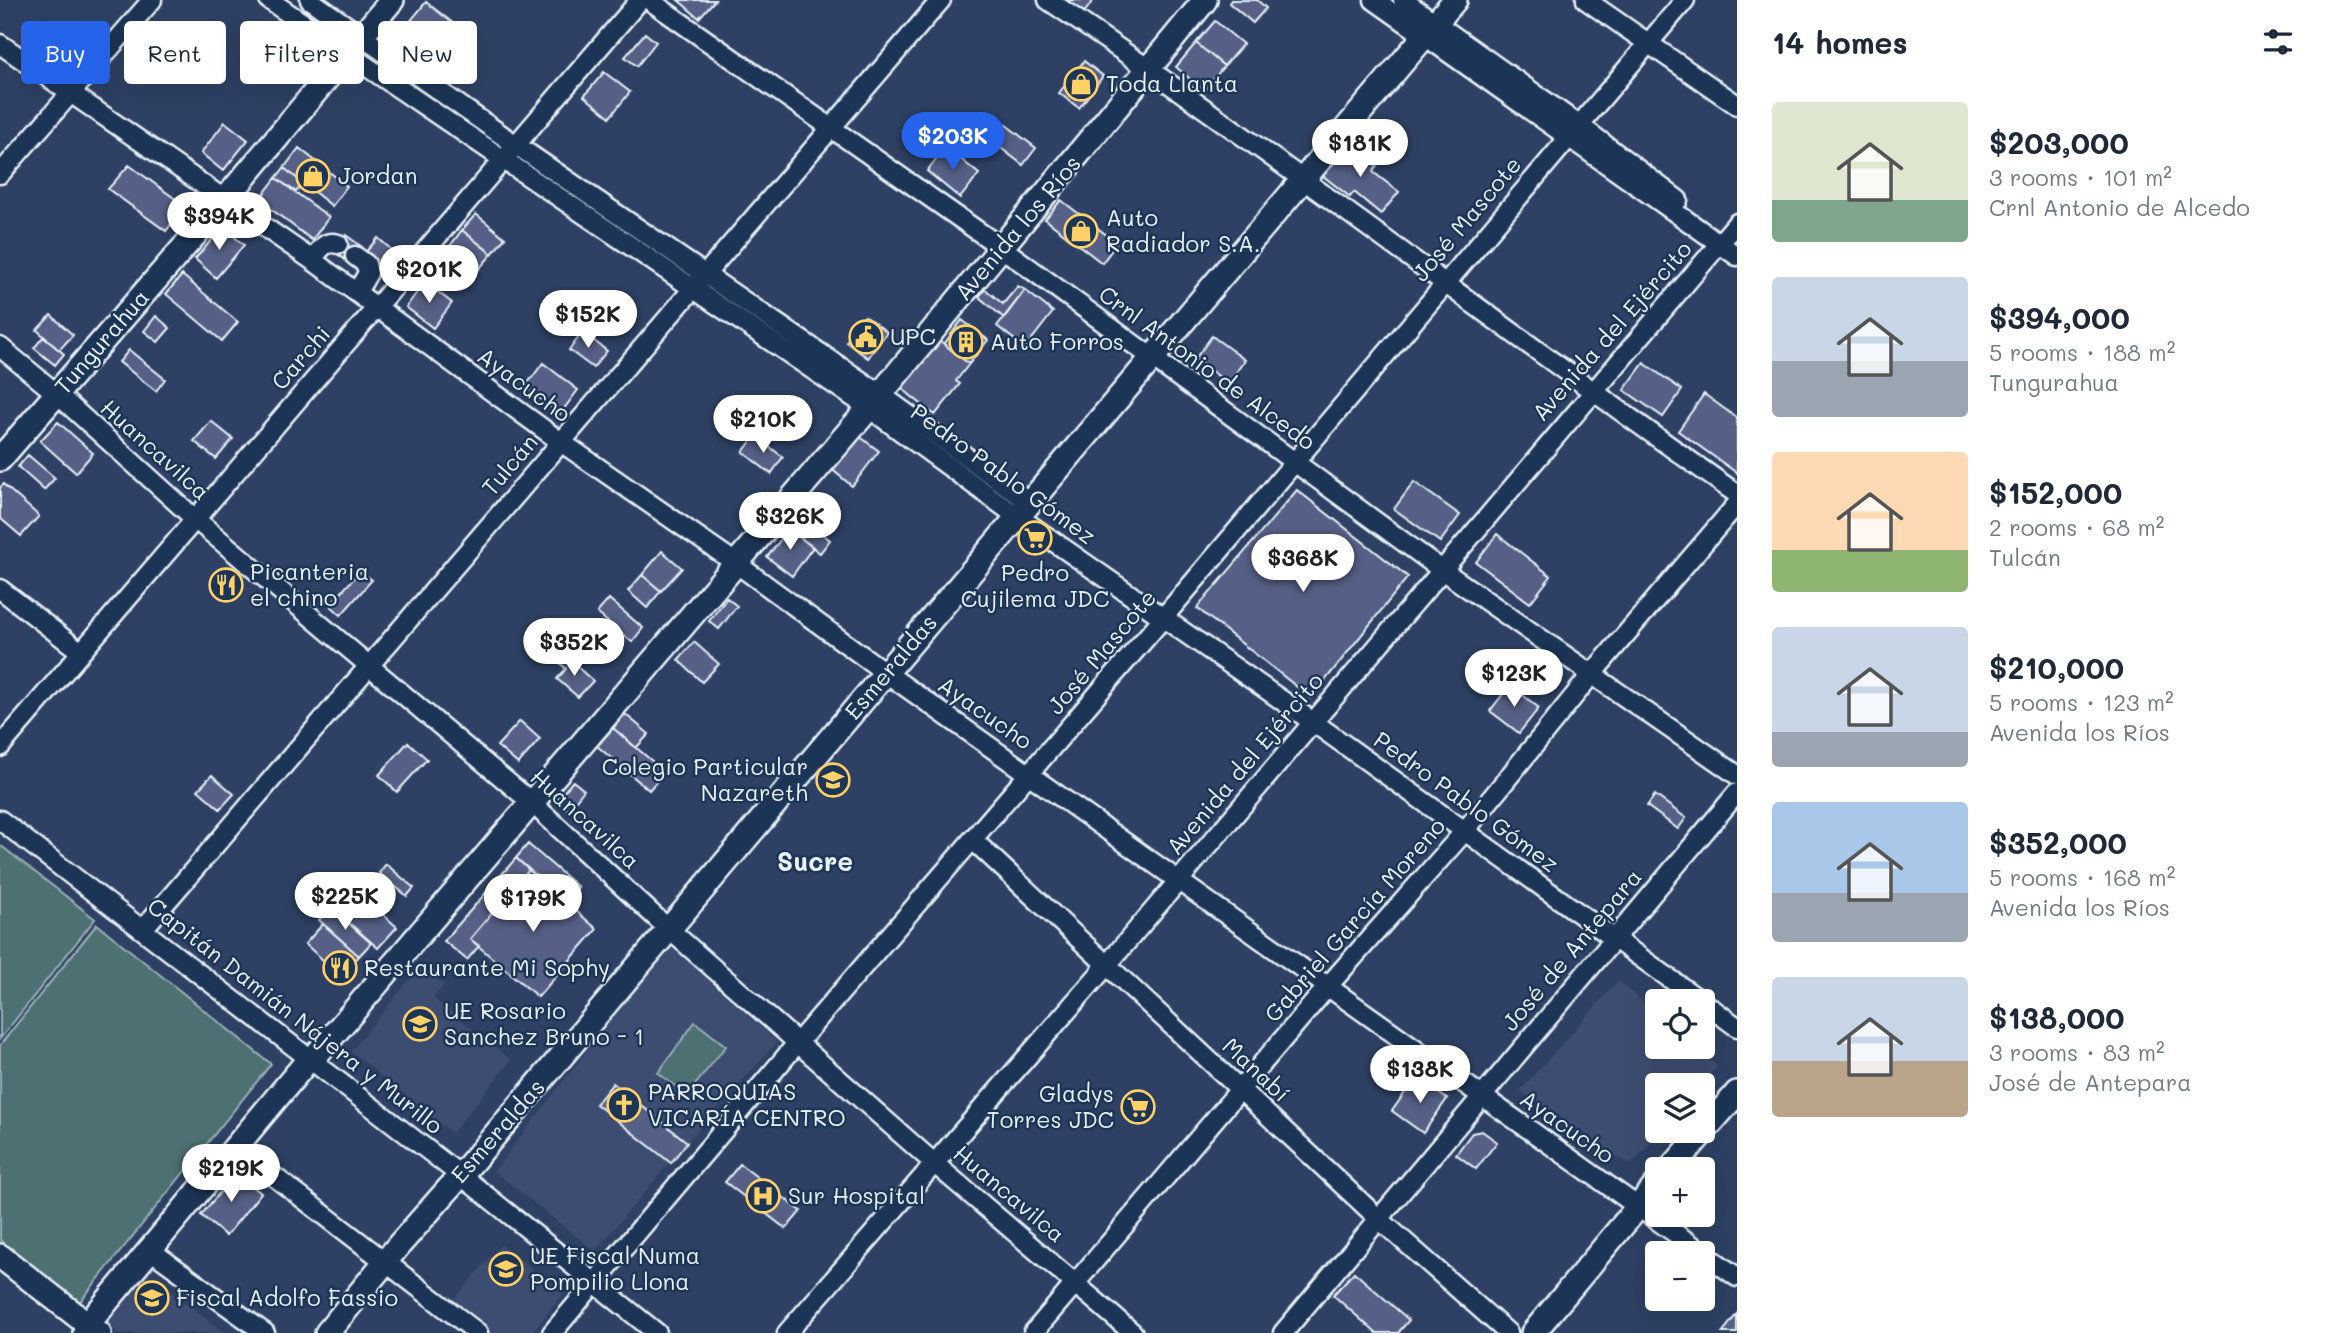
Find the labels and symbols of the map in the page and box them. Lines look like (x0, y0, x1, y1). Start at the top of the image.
shop icon: Toda Llanta (1062, 65, 1100, 103)
place label: Toda Llanta (1106, 68, 1238, 98)
pin: $203K (904, 113, 1002, 172)
pin: $181K (1311, 120, 1409, 179)
street label: Avenida los Ríos (948, 148, 1087, 306)
street label: José Mascote (1405, 150, 1527, 287)
shop icon: Jordan (294, 157, 332, 195)
place label: Jordan (338, 160, 417, 190)
pin: $394K (170, 192, 268, 252)
place label: Auto Radiador S.A. (1106, 202, 1261, 258)
shop icon: Auto Radiador S.A. (1062, 212, 1100, 250)
street label: Avenida del Ejército (1525, 234, 1698, 427)
pin: $201K (380, 246, 478, 305)
street label: Crnl Antonio de Alcedo (1093, 278, 1322, 456)
street label: Tungurahua (47, 283, 155, 400)
pin: $152K (539, 290, 637, 350)
public building icon: UPC (847, 318, 885, 356)
street label: Carchi (264, 319, 336, 396)
place label: UPC (890, 321, 936, 351)
building icon: Auto Forros (947, 323, 985, 361)
place label: Auto Forros (990, 326, 1124, 356)
street label: Ayacucho (472, 340, 577, 428)
street label: Huancavilca (95, 392, 217, 506)
pin: $210K (714, 396, 812, 455)
street label: Pedro Pablo Gómez (905, 396, 1102, 550)
street label: Tulcán (475, 427, 544, 501)
pin: $326K (741, 492, 839, 552)
supermarket icon: Pedro Cujilema JDC (1016, 519, 1054, 557)
pin: $368K (1254, 534, 1352, 594)
place label: Picanteria el chino (250, 556, 369, 612)
place label: Pedro Cujilema JDC (961, 557, 1109, 613)
restaurant icon: Picanteria el chino (207, 566, 245, 604)
street label: José Mascote (1040, 583, 1162, 720)
street label: Esmeraldas (837, 607, 943, 725)
pin: $352K (525, 618, 623, 678)
pin: $123K (1465, 650, 1563, 709)
street label: Avenida del Ejército (1159, 666, 1329, 861)
street label: Ayacucho (933, 669, 1039, 756)
street label: Pedro Pablo Gómez (1368, 724, 1565, 878)
place label: Colegio Particular Nazareth (602, 751, 808, 807)
street label: Huancavilca (525, 761, 647, 875)
school or university icon: Colegio Particular Nazareth (814, 761, 852, 799)
street label: Gabriel García Moreno (1257, 811, 1451, 1028)
district label: Sucre (777, 844, 853, 878)
street label: José de Antepara (1495, 862, 1648, 1037)
pin: $225K (296, 872, 394, 932)
pin: $179K (484, 874, 582, 934)
street label: Capitán Damián Nájera y Murillo (142, 890, 449, 1140)
restaurant icon: Restaurante Mi Sophy (321, 949, 359, 987)
place label: Restaurante Mi Sophy (364, 952, 610, 982)
place label: UE Rosario Sanchez Bruno - 1 (444, 995, 644, 1051)
school or university icon: UE Rosario Sanchez Bruno - 1 (401, 1005, 439, 1043)
street label: Manabí (1217, 1030, 1297, 1108)
pin: $138K (1371, 1046, 1469, 1105)
street label: Esmeraldas (444, 1072, 551, 1189)
place label: PARROQUIAS VICARÍA CENTRO (648, 1076, 846, 1132)
place label: Gladys Torres JDC (987, 1078, 1114, 1134)
street label: Ayacucho (1515, 1083, 1621, 1170)
church icon: PARROQUIAS VICARÍA CENTRO (605, 1086, 643, 1124)
supermarket icon: Gladys Torres JDC (1119, 1088, 1157, 1126)
street label: Huancavilca (948, 1138, 1072, 1249)
pin: $219K (182, 1144, 280, 1204)
hospital icon: Sur Hospital (744, 1177, 782, 1215)
place label: Sur Hospital (788, 1180, 925, 1210)
place label: UE Fiscal Numa Pompilio Llona (530, 1240, 700, 1296)
school or university icon: UE Fiscal Numa Pompilio Llona (487, 1250, 525, 1288)
school or university icon: Fiscal Adolfo Fassio (133, 1279, 171, 1317)
place label: Fiscal Adolfo Fassio (176, 1282, 398, 1312)

